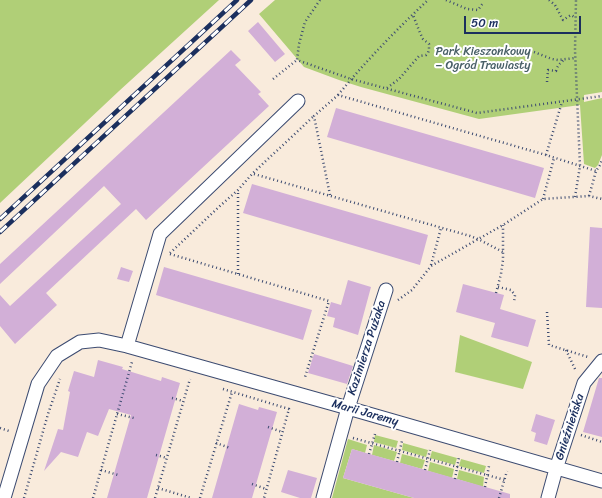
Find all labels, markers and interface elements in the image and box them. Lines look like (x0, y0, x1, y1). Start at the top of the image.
scale bar (466, 8, 583, 34)
text: 50 m (471, 12, 498, 34)
park label: Park Kieszonkowy – Ogród Trawiasty (435, 45, 531, 73)
street label: Kazimierza Pużaka (345, 299, 389, 397)
street label: Gnieźnieńska (553, 392, 587, 462)
street label: Marii Jaremy (330, 397, 400, 429)

